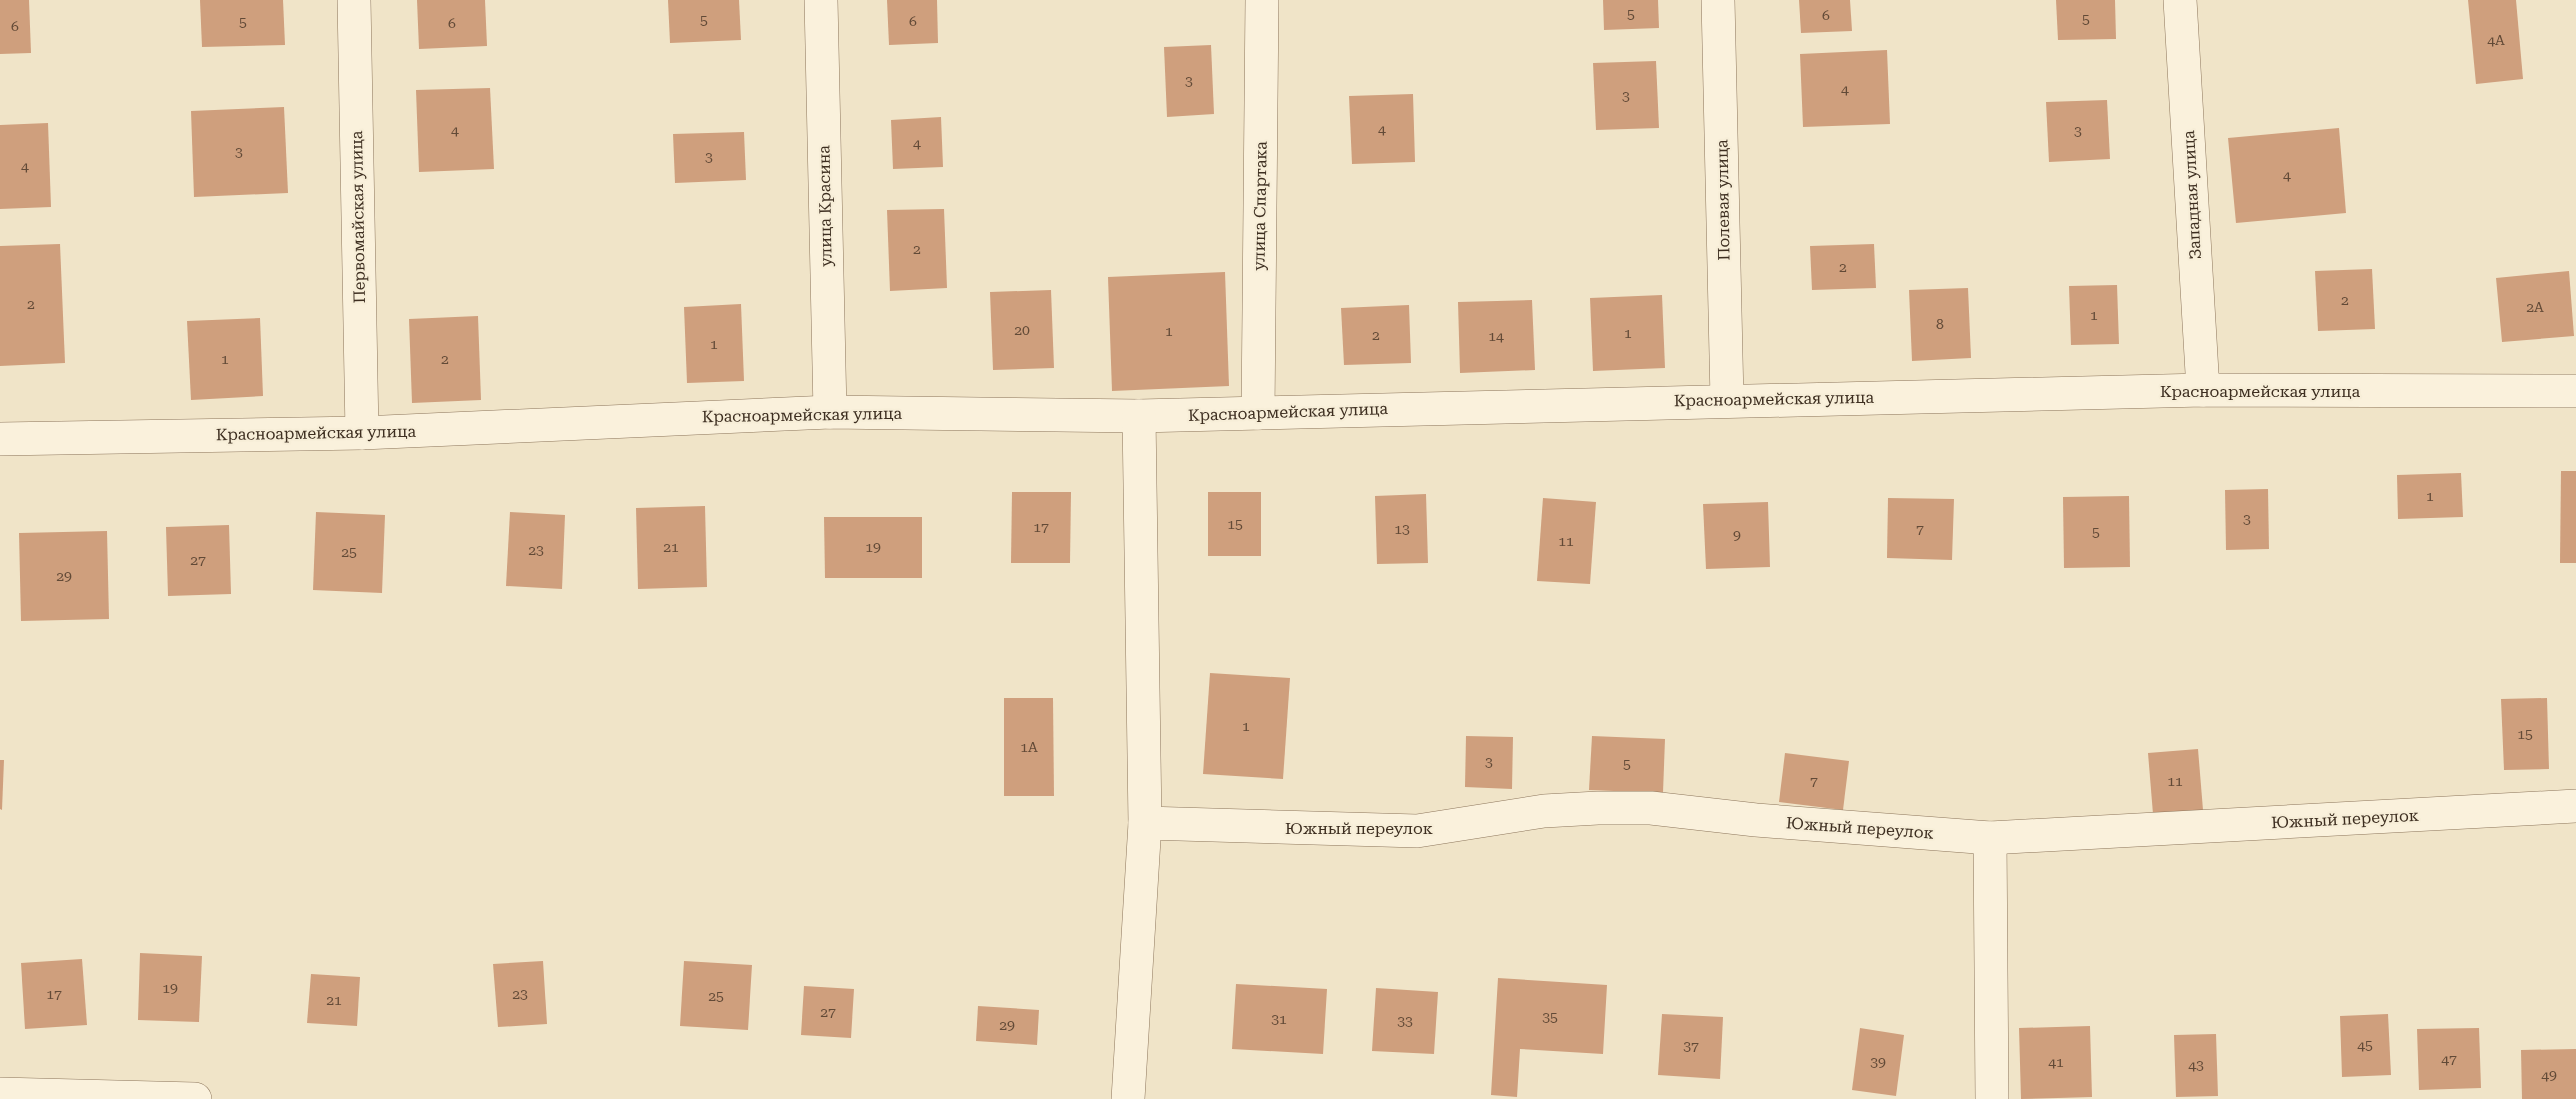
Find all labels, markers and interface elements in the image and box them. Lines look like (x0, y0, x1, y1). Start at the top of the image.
house number: 5 (1627, 6, 1635, 22)
house number: 6 (1822, 7, 1830, 23)
house number: 5 (2082, 11, 2090, 27)
house number: 5 (700, 12, 708, 28)
house number: 6 (909, 13, 917, 29)
house number: 5 (239, 14, 247, 30)
house number: 6 (448, 15, 456, 31)
house number: 6 (11, 18, 19, 34)
house number: 4А (2487, 32, 2505, 48)
house number: 3 (1185, 73, 1193, 89)
house number: 4 (1841, 81, 1849, 97)
house number: 3 (1622, 88, 1630, 104)
house number: 4 (1378, 121, 1386, 137)
house number: 4 (451, 122, 459, 138)
house number: 3 (2074, 123, 2082, 139)
street label: Первомайская улица (347, 130, 369, 304)
street label: Западная улица (2179, 130, 2205, 260)
house number: 4 (913, 135, 921, 151)
street label: Полевая улица (1712, 139, 1734, 261)
street label: улица Спартака (1249, 141, 1271, 271)
house number: 3 (235, 144, 243, 160)
street label: улица Красина (814, 145, 836, 267)
house number: 3 (705, 149, 713, 165)
house number: 4 (21, 158, 29, 174)
house number: 4 (2283, 167, 2291, 183)
house number: 2 (913, 241, 921, 257)
house number: 2 (1839, 259, 1847, 275)
house number: 2 (2341, 292, 2349, 308)
house number: 2 (27, 296, 35, 312)
house number: 2А (2526, 299, 2544, 315)
house number: 1 (2090, 307, 2098, 323)
house number: 8 (1936, 316, 1944, 332)
house number: 20 (1014, 322, 1030, 338)
house number: 1 (1165, 323, 1173, 339)
house number: 1 (1624, 325, 1632, 341)
house number: 2 (1372, 327, 1380, 343)
house number: 14 (1488, 328, 1504, 344)
house number: 1 (710, 336, 718, 352)
house number: 1 (221, 351, 229, 367)
house number: 2 (441, 351, 449, 367)
street label: Красноармейская улица (2160, 382, 2360, 401)
street label: Красноармейская улица (1674, 388, 1875, 410)
street label: Красноармейская улица (1188, 399, 1389, 425)
street label: Красноармейская улица (702, 404, 903, 426)
street label: Красноармейская улица (216, 422, 417, 444)
house number: 1 (2426, 488, 2434, 504)
house number: 3 (2243, 511, 2251, 527)
house number: 15 (1227, 516, 1243, 532)
house number: 17 (1033, 519, 1049, 535)
house number: 13 (1394, 521, 1410, 537)
house number: 7 (1916, 521, 1924, 537)
house number: 5 (2092, 524, 2100, 540)
house number: 9 (1733, 527, 1741, 543)
house number: 11 (1558, 533, 1574, 549)
house number: 21 (663, 539, 679, 555)
house number: 19 (865, 539, 881, 555)
house number: 23 (528, 542, 544, 558)
house number: 25 (341, 544, 357, 560)
house number: 27 (190, 552, 206, 568)
house number: 29 (56, 568, 72, 584)
house number: 1 (1242, 718, 1250, 734)
house number: 15 (2517, 726, 2533, 742)
house number: 1А (1020, 739, 1038, 755)
house number: 3 (1485, 754, 1493, 770)
house number: 5 (1623, 756, 1631, 772)
house number: 7 (1810, 773, 1818, 789)
house number: 11 (2167, 773, 2183, 789)
street label: Южный переулок (2271, 806, 2419, 832)
street label: Южный переулок (1786, 813, 1934, 843)
street label: Южный переулок (1285, 819, 1433, 838)
house number: 19 (162, 980, 178, 996)
house number: 17 (46, 986, 62, 1002)
house number: 23 (512, 986, 528, 1002)
house number: 25 (708, 988, 724, 1004)
house number: 21 (326, 992, 342, 1008)
house number: 27 (820, 1004, 836, 1020)
house number: 35 (1542, 1009, 1558, 1025)
house number: 31 (1271, 1011, 1287, 1027)
house number: 33 (1397, 1013, 1413, 1029)
house number: 29 (999, 1017, 1015, 1033)
house number: 45 (2357, 1037, 2373, 1053)
house number: 37 (1683, 1038, 1699, 1054)
house number: 47 (2441, 1051, 2457, 1067)
house number: 39 (1870, 1054, 1886, 1070)
house number: 41 (2048, 1054, 2064, 1070)
house number: 43 (2188, 1057, 2204, 1073)
house number: 49 (2541, 1067, 2557, 1083)

